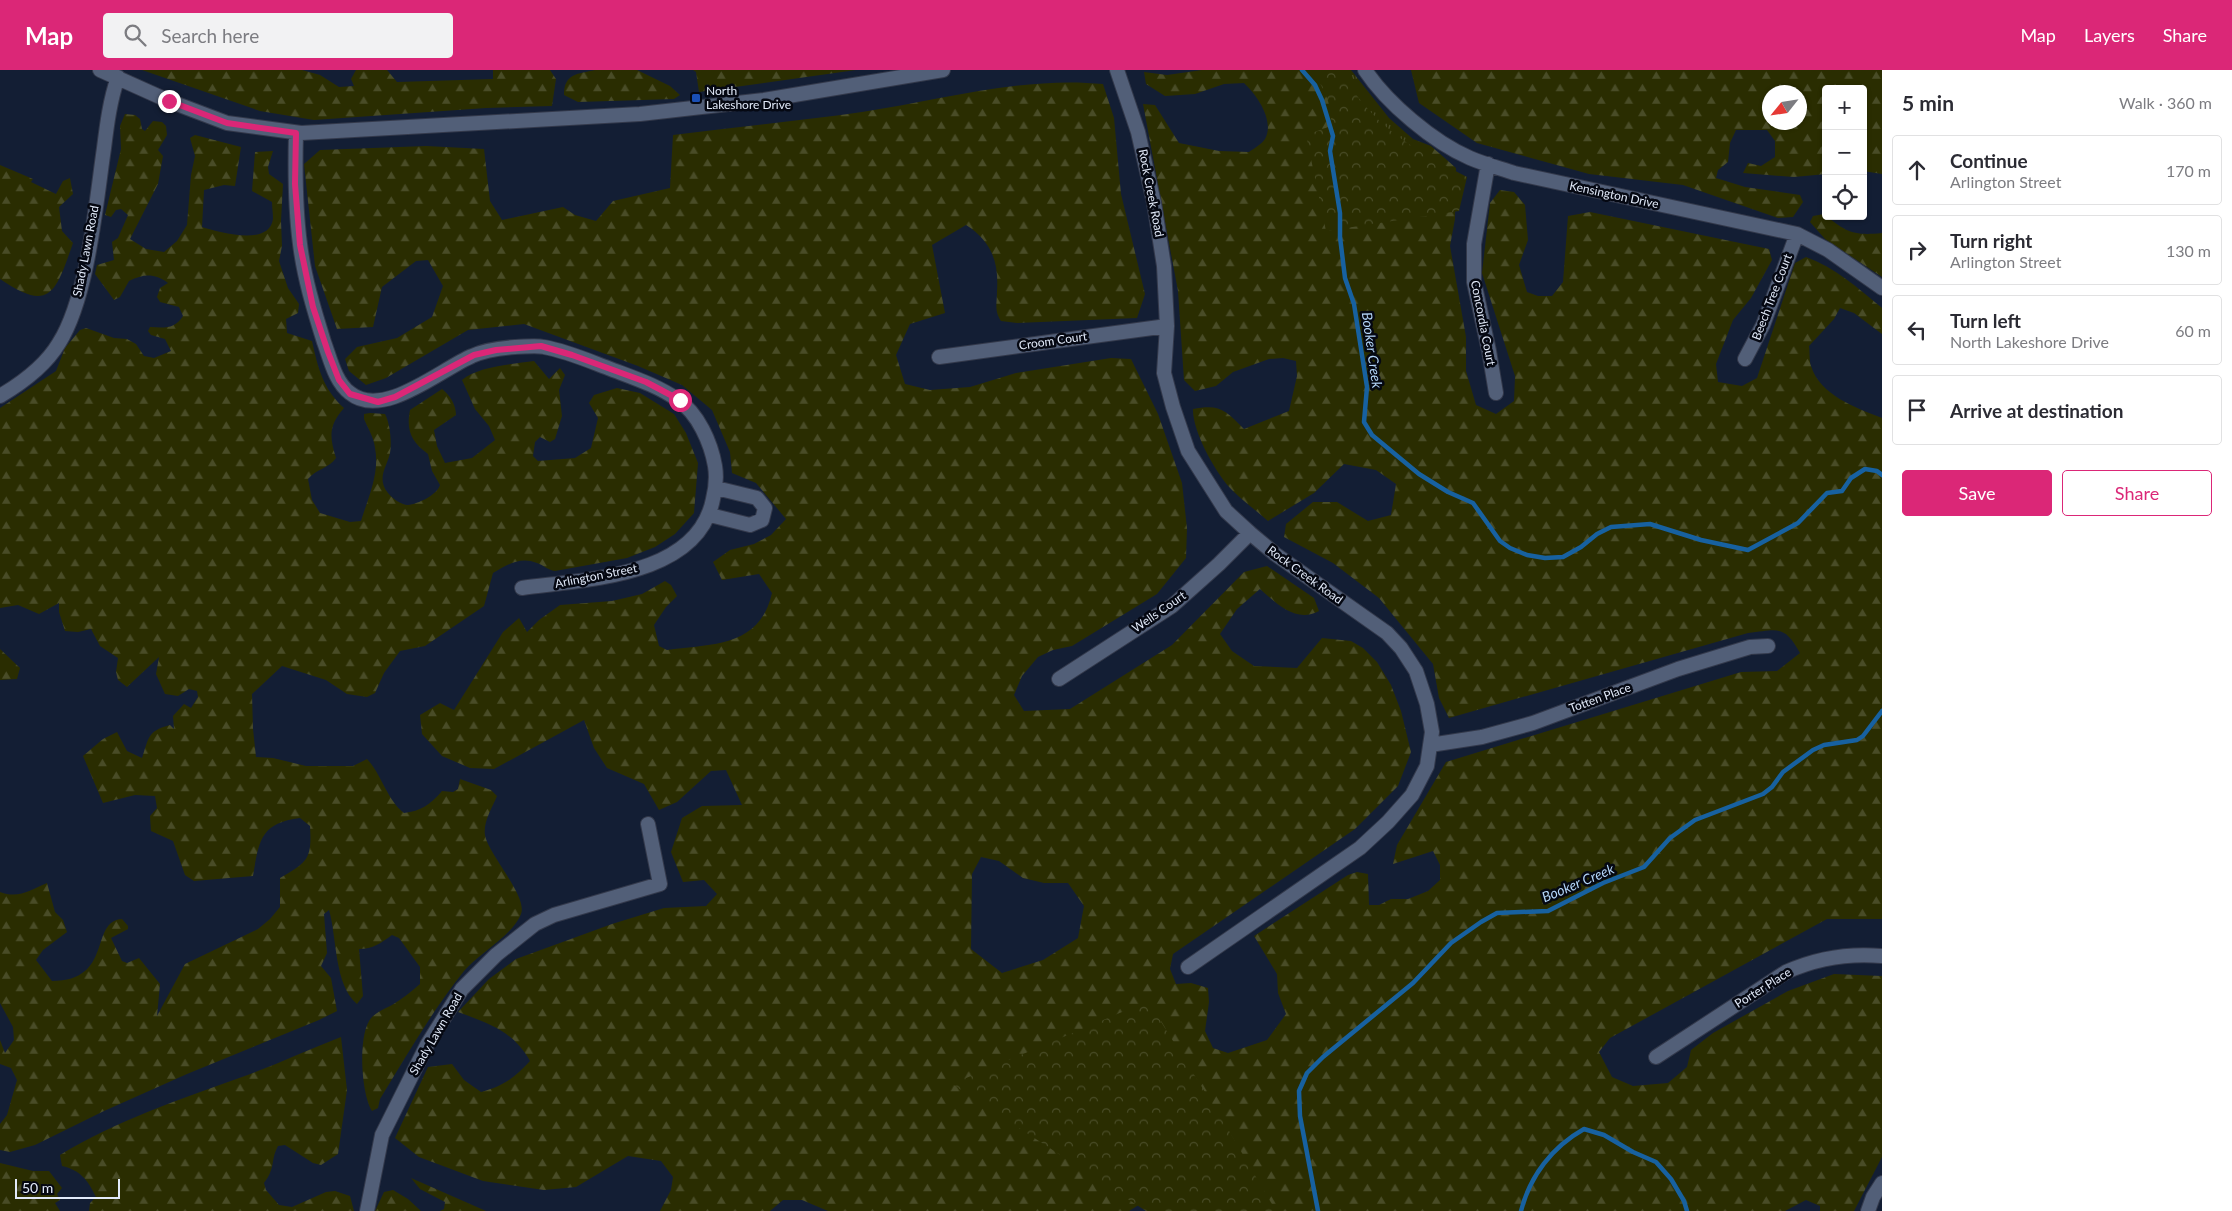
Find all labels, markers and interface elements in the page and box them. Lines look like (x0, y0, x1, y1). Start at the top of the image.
search box (103, 13, 453, 58)
text: Map (25, 21, 73, 50)
icon: search (121, 21, 149, 49)
text: Search here (161, 24, 259, 47)
text: Map (2020, 24, 2056, 46)
text: Layers (2084, 24, 2135, 46)
text: Share (2163, 24, 2207, 46)
place label: North Lakeshore Drive (706, 83, 791, 112)
north arrow (1762, 85, 1807, 130)
map controls (1822, 85, 1867, 220)
button: + (1822, 85, 1867, 130)
route end (158, 90, 181, 113)
text: 5 min (1902, 90, 1954, 115)
marker: North Lakeshore Drive (690, 92, 702, 104)
text: Walk · 360 m (2119, 93, 2212, 112)
button: − (1822, 130, 1867, 175)
street label: Rock Creek Road (1136, 148, 1167, 238)
text: Continue (1950, 149, 2028, 172)
icon: ahead (1903, 156, 1931, 184)
text: 170 m (2166, 161, 2211, 180)
text: Arlington Street (1950, 172, 2061, 191)
button: locate (1822, 175, 1867, 220)
street label: Kensington Drive (1568, 178, 1660, 211)
street label: Shady Lawn Road (69, 204, 102, 298)
text: Turn right (1950, 229, 2032, 252)
icon: right (1903, 236, 1931, 264)
text: 130 m (2166, 241, 2211, 260)
street label: Beech Tree Court (1748, 251, 1795, 342)
text: Arlington Street (1950, 252, 2061, 271)
street label: Concordia Court (1468, 279, 1499, 368)
text: Turn left (1950, 309, 2021, 332)
water label: Booker Creek (1359, 311, 1386, 389)
icon: left (1903, 316, 1931, 344)
text: 60 m (2175, 321, 2211, 340)
street label: Croom Court (1018, 328, 1089, 353)
text: North Lakeshore Drive (1950, 332, 2109, 351)
route start (669, 389, 692, 412)
icon: arrive (1903, 396, 1931, 424)
text: Arrive at destination (1950, 399, 2123, 422)
button: Save (1902, 470, 2052, 516)
button: Share (2062, 470, 2212, 516)
street label: Rock Creek Road (1265, 542, 1346, 607)
street label: Arlington Street (553, 560, 639, 591)
street label: Wells Court (1129, 587, 1189, 636)
street label: Totten Place (1567, 679, 1633, 716)
water label: Booker Creek (1539, 860, 1617, 905)
street label: Porter Place (1732, 964, 1794, 1011)
street label: Shady Lawn Road (406, 990, 465, 1078)
scale bar (15, 1176, 120, 1199)
text: 50 m (22, 1179, 53, 1196)

